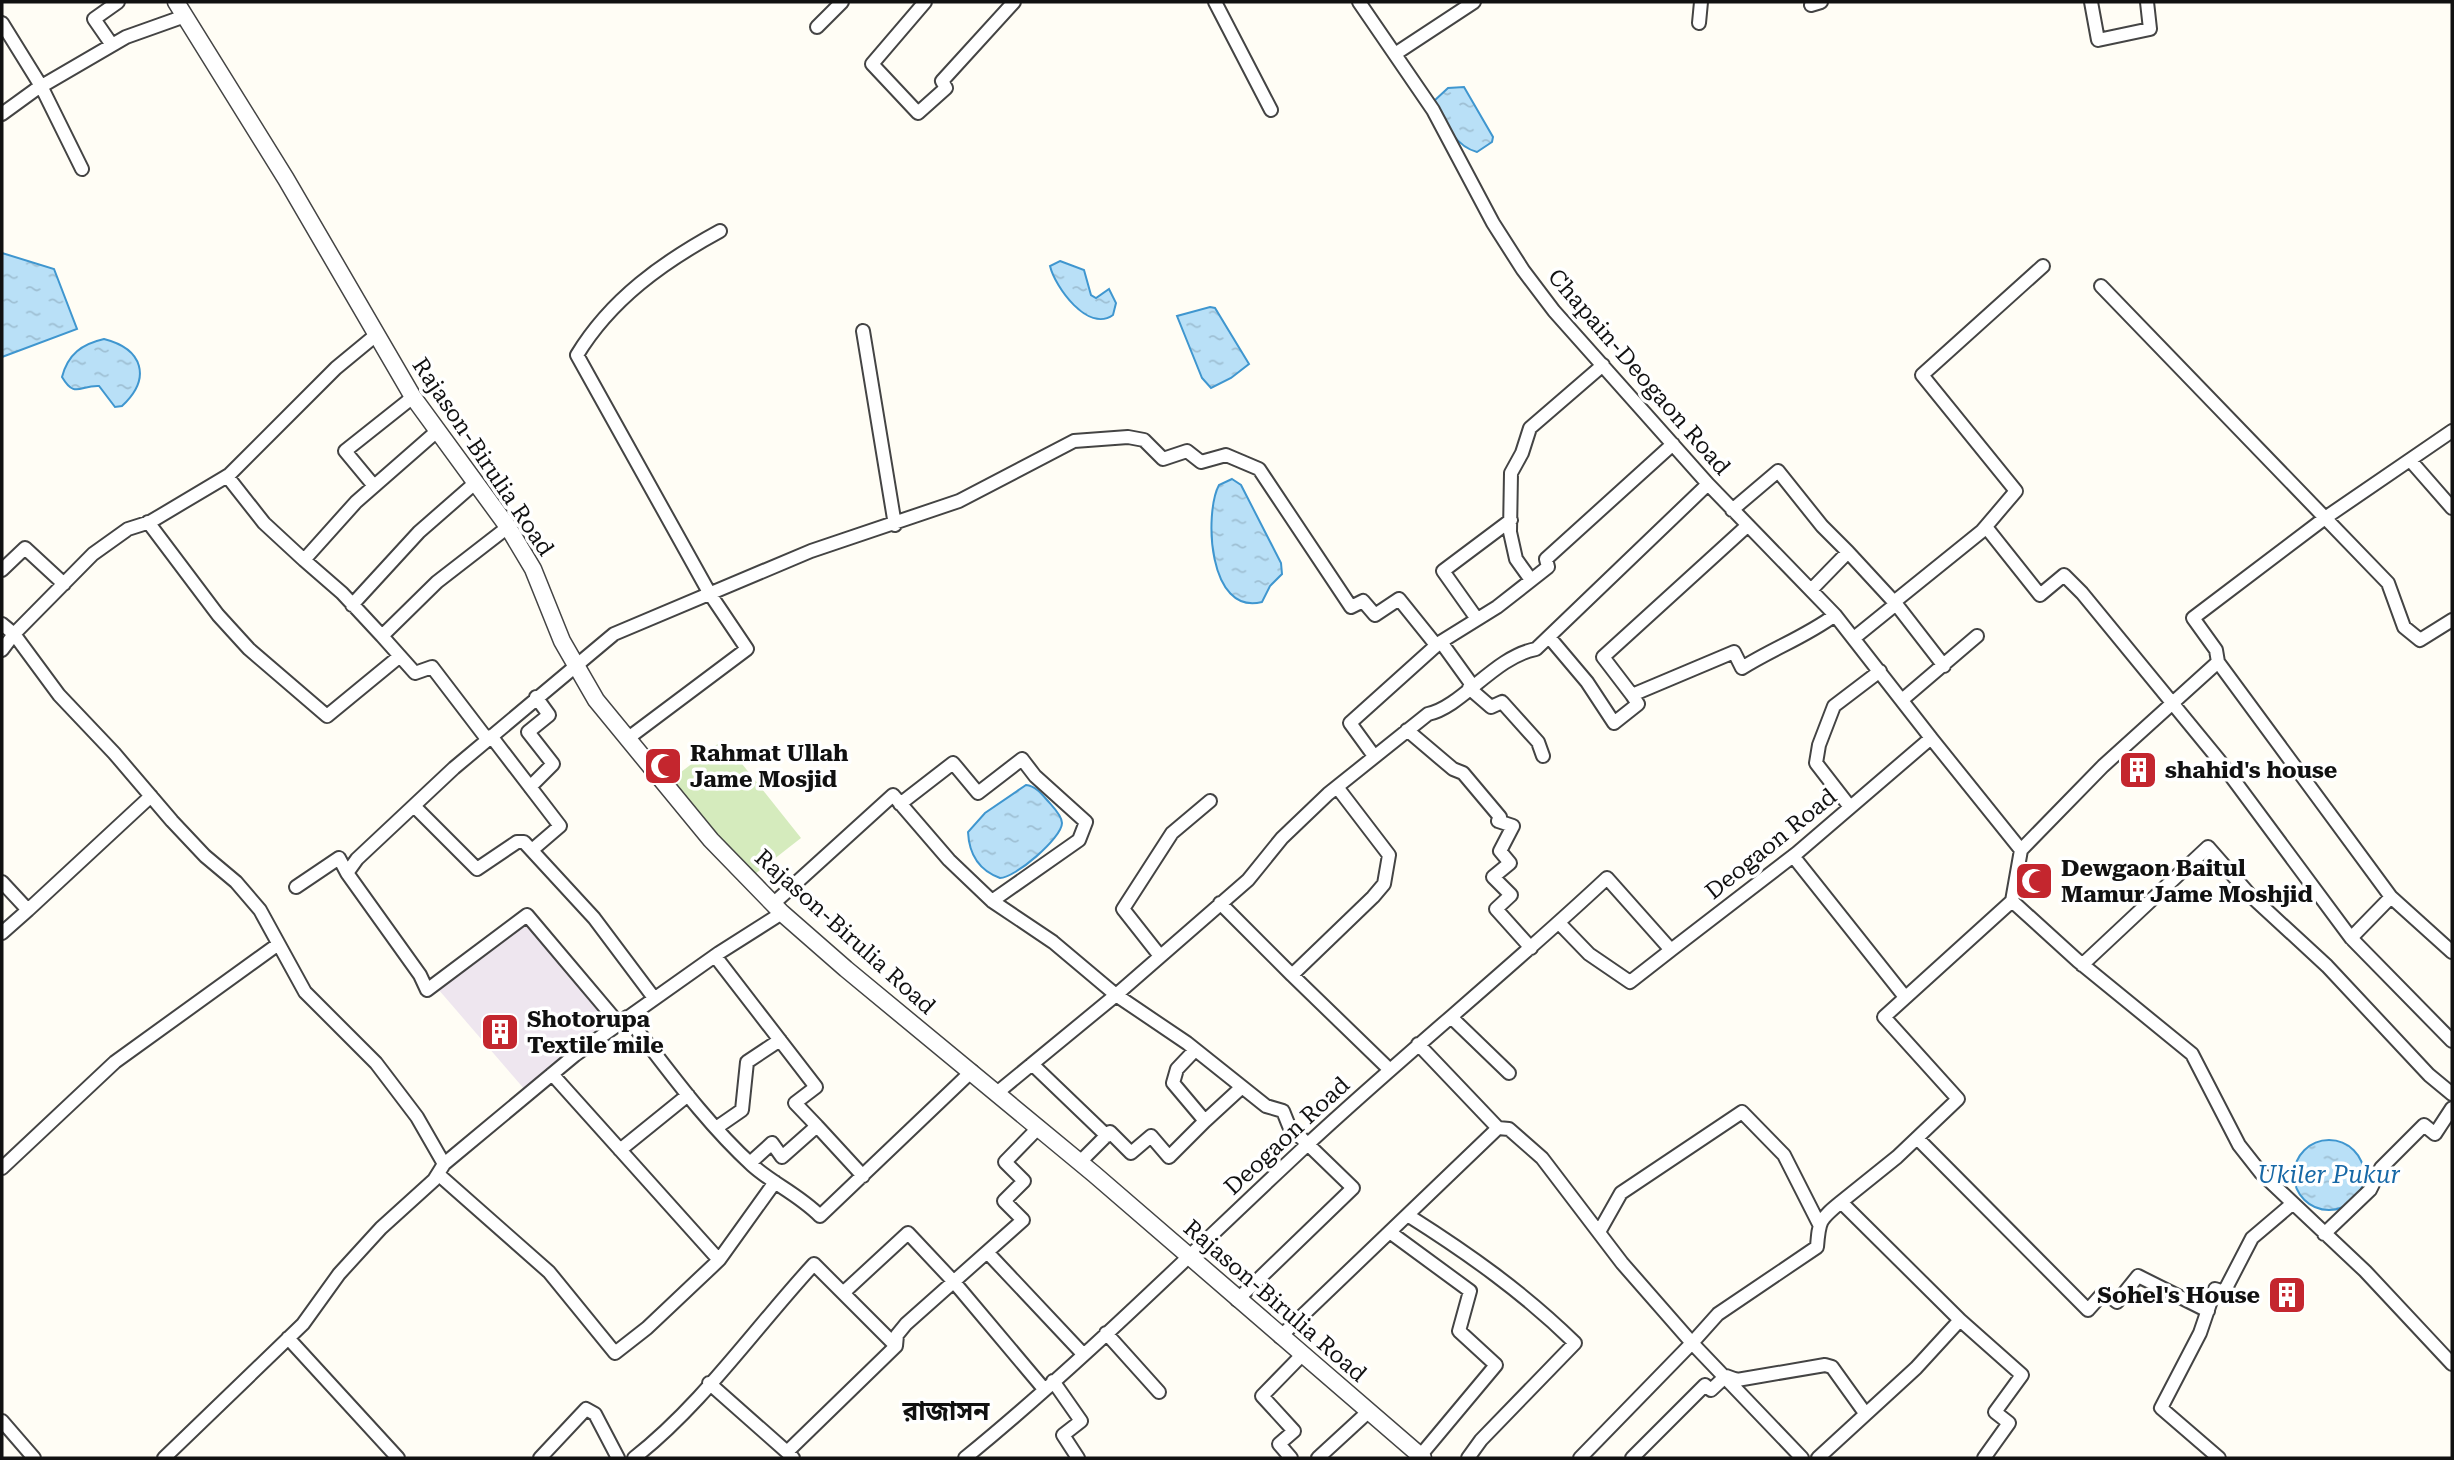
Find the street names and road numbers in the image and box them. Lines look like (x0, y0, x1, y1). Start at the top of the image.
street label: Chapain-Deogaon Road (1542, 263, 1736, 481)
street label: Rajason-Birulia Road (407, 353, 560, 561)
street label: Deogaon Road (1700, 783, 1842, 905)
street label: Rajason-Birulia Road (749, 844, 941, 1020)
street label: Deogaon Road (1219, 1071, 1355, 1201)
street label: Rajason-Birulia Road (1178, 1214, 1372, 1388)

